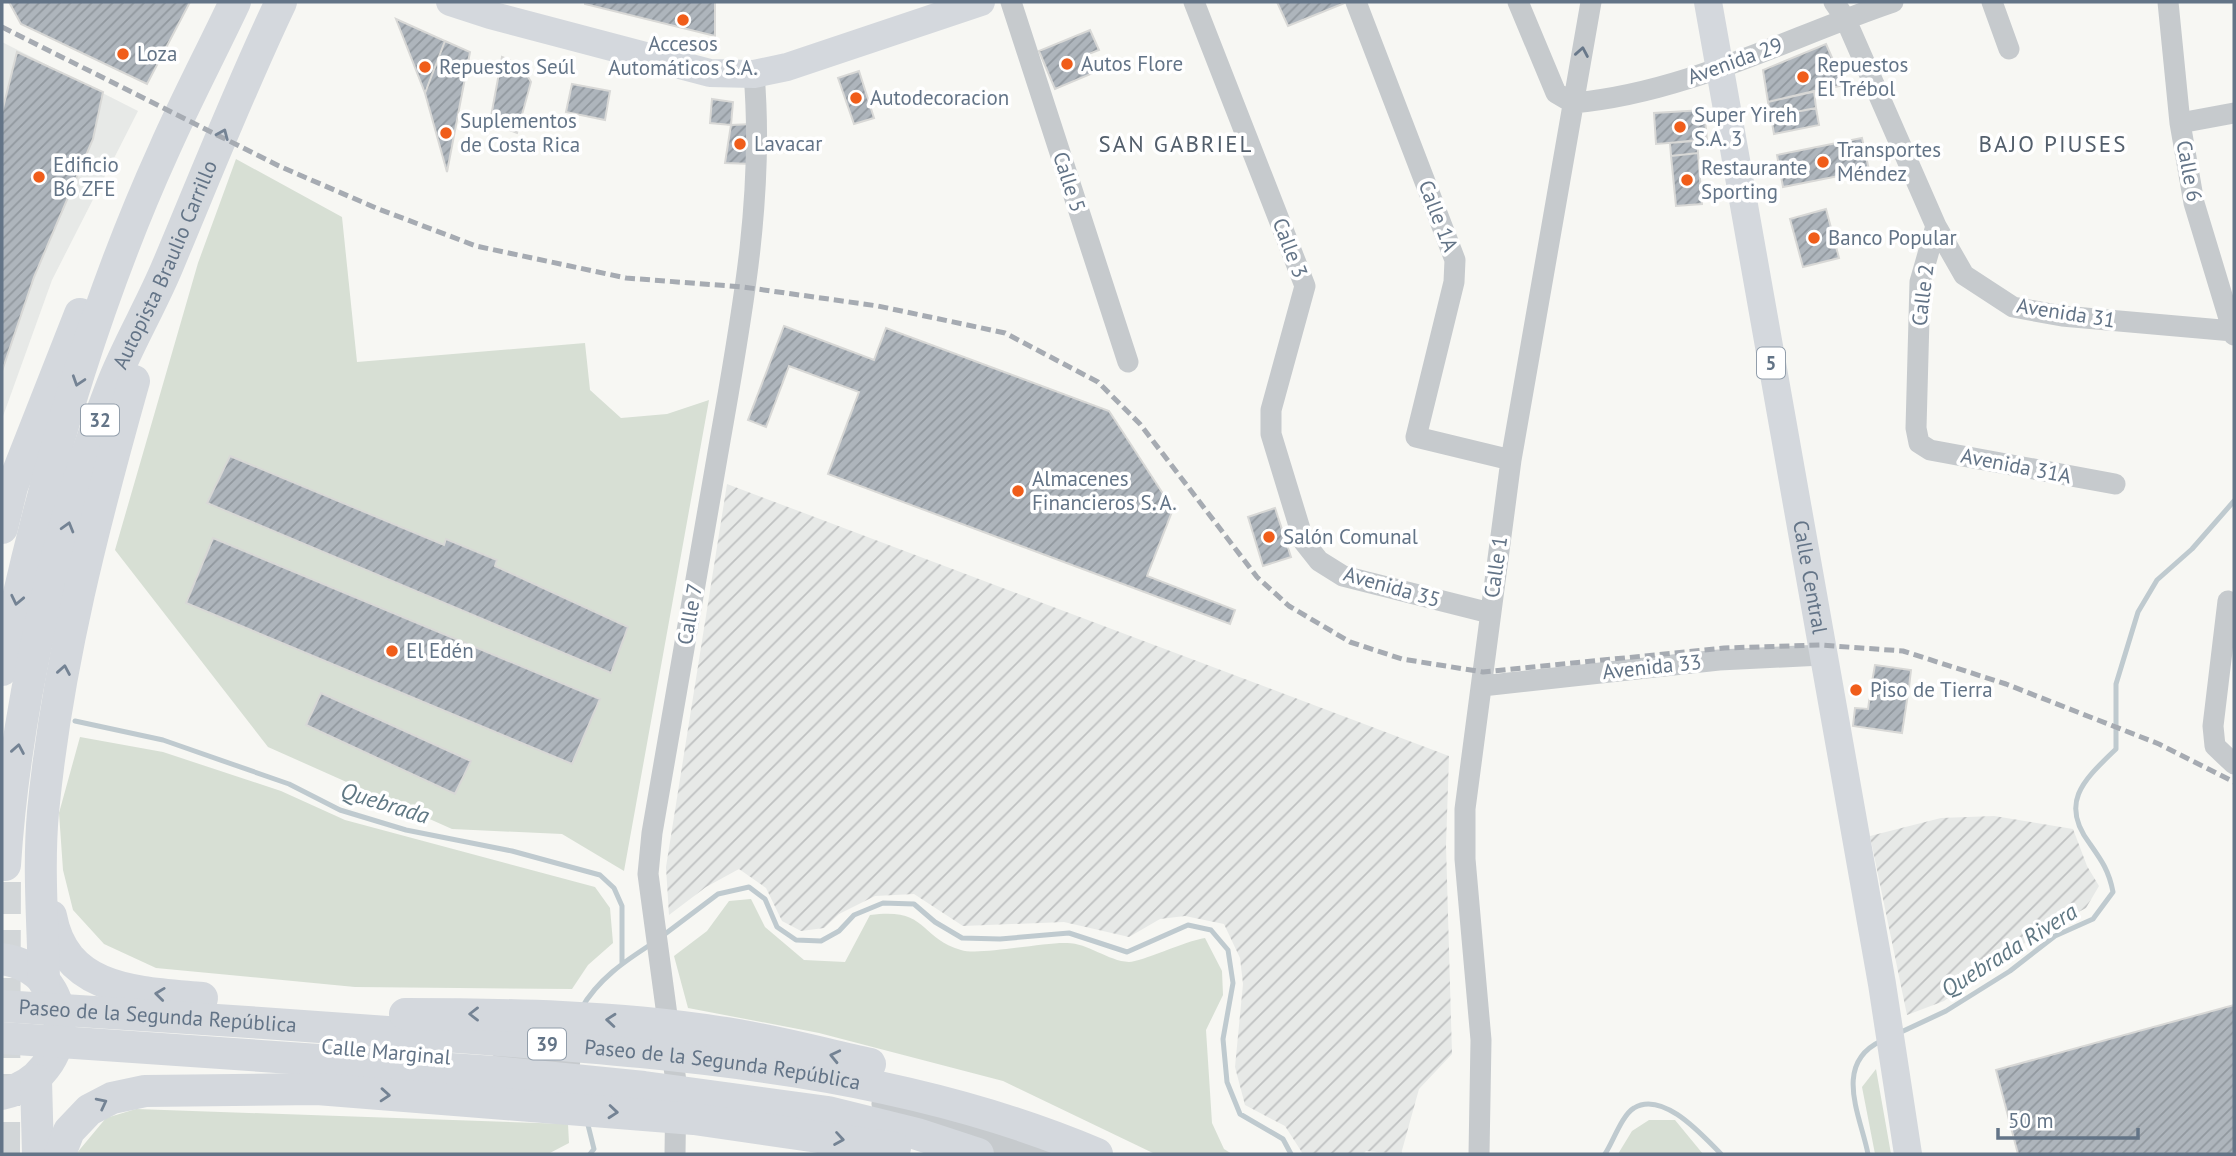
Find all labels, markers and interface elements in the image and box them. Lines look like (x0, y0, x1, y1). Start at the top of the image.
marker: Accesos Automáticos S.A. (675, 12, 691, 28)
place label: Accesos Automáticos S.A. (608, 30, 758, 81)
street label: Avenida 29 (1683, 31, 1786, 90)
place label: Loza (137, 40, 177, 67)
marker: Loza (115, 46, 131, 62)
one-way arrow (1574, 46, 1589, 58)
place label: Autos Flore (1081, 50, 1183, 77)
place label: Repuestos El Trébol (1817, 51, 1908, 102)
place label: Repuestos Seúl (439, 53, 575, 80)
marker: Autos Flore (1059, 56, 1075, 72)
marker: Repuestos Seúl (417, 59, 433, 75)
marker: Repuestos El Trébol (1795, 69, 1811, 85)
place label: Autodecoracion (870, 84, 1009, 111)
marker: Autodecoracion (848, 90, 864, 106)
place label: Super Yireh S.A. 3 (1694, 101, 1797, 152)
place label: Suplementos de Costa Rica (460, 107, 580, 158)
marker: Super Yireh S.A. 3 (1672, 119, 1688, 135)
marker: Suplementos de Costa Rica (438, 125, 454, 141)
one-way arrow (215, 128, 229, 141)
district label: SAN GABRIEL (1099, 129, 1253, 158)
district label: BAJO PIUSES (1979, 129, 2127, 158)
place label: Lavacar (754, 130, 822, 157)
marker: Lavacar (732, 136, 748, 152)
place label: Transportes Méndez (1837, 136, 1941, 187)
street label: Calle 6 (2170, 138, 2209, 204)
street label: Calle 5 (1047, 148, 1092, 216)
place label: Edificio B6 ZFE (53, 151, 119, 202)
place label: Restaurante Sporting (1701, 154, 1807, 205)
marker: Transportes Méndez (1815, 154, 1831, 170)
street label: Autopista Braulio Carrillo (106, 156, 223, 373)
marker: Edificio B6 ZFE (31, 169, 47, 185)
marker: Restaurante Sporting (1679, 172, 1695, 188)
street label: Calle 1A (1413, 176, 1465, 256)
street label: Calle 3 (1267, 214, 1314, 282)
place label: Banco Popular (1828, 224, 1957, 251)
marker: Banco Popular (1806, 230, 1822, 246)
street label: Calle 2 (1905, 263, 1940, 327)
street label: Avenida 31 (2015, 291, 2117, 334)
road number: 5 (1757, 348, 1785, 378)
one-way arrow (72, 374, 86, 387)
road number: 32 (81, 404, 119, 436)
street label: Avenida 31A (1959, 442, 2074, 490)
place label: Almacenes Financieros S. A. (1032, 465, 1177, 516)
marker: Almacenes Financieros S. A. (1010, 483, 1026, 499)
street label: Calle Central (1787, 518, 1834, 636)
one-way arrow (59, 521, 74, 533)
place label: Salón Comunal (1283, 523, 1418, 550)
marker: Salón Comunal (1261, 529, 1277, 545)
street label: Calle 1 (1478, 534, 1513, 600)
street label: Avenida 35 (1341, 560, 1444, 613)
street label: Calle 7 (671, 581, 708, 647)
one-way arrow (11, 594, 25, 606)
place label: El Edén (406, 637, 474, 664)
marker: El Edén (384, 643, 400, 659)
street label: Avenida 33 (1601, 648, 1703, 685)
one-way arrow (56, 665, 71, 676)
place label: Piso de Tierra (1870, 676, 1993, 703)
marker: Piso de Tierra (1848, 682, 1864, 698)
one-way arrow (10, 743, 25, 755)
water label: Quebrada (337, 775, 433, 830)
water label: Quebrada Rivera (1935, 896, 2082, 1003)
one-way arrow (154, 986, 165, 1001)
street label: Paseo de la Segunda República (18, 993, 298, 1038)
one-way arrow (469, 1006, 479, 1022)
one-way arrow (605, 1013, 617, 1028)
road number: 39 (528, 1028, 566, 1060)
street label: Calle Marginal (320, 1032, 452, 1071)
street label: Paseo de la Segunda República (583, 1033, 863, 1096)
one-way arrow (830, 1050, 842, 1065)
one-way arrow (380, 1087, 391, 1102)
scale bar (1998, 1096, 2138, 1140)
one-way arrow (95, 1098, 107, 1112)
one-way arrow (608, 1104, 619, 1119)
text: 50 m (2008, 1107, 2054, 1134)
one-way arrow (833, 1131, 845, 1146)

